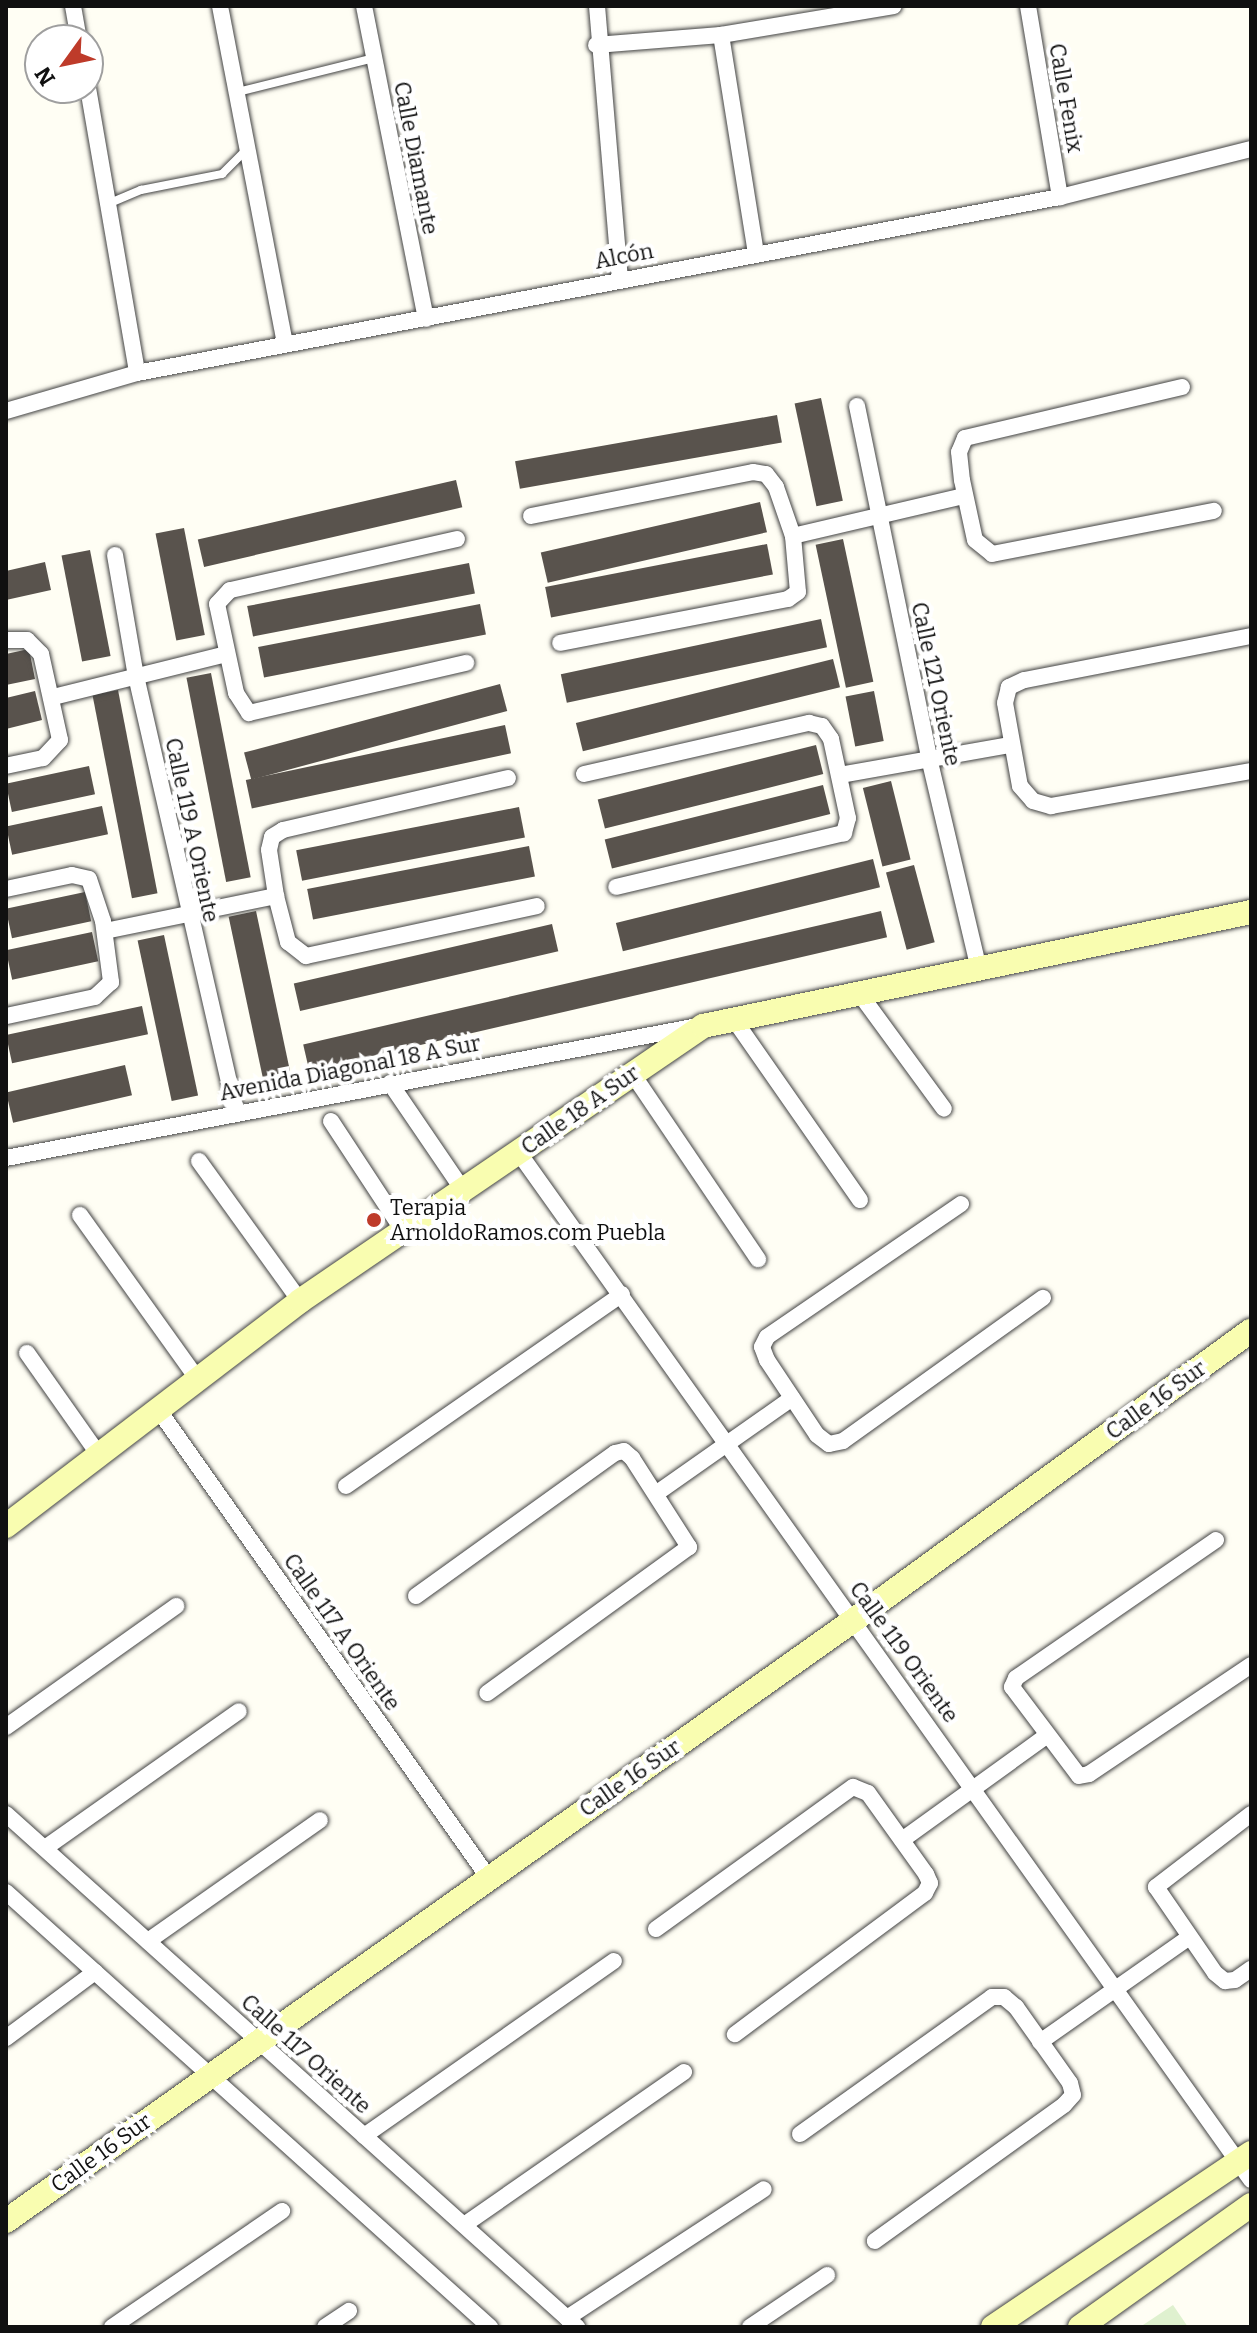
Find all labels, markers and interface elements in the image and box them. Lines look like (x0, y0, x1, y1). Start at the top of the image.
north arrow (24, 24, 104, 104)
street label: Calle Fenix (1043, 41, 1089, 155)
text: N (29, 62, 61, 91)
street label: Calle Diamante (388, 79, 444, 237)
street label: Alcón (592, 237, 656, 275)
street label: Calle 121 Oriente (906, 600, 966, 768)
street label: Calle 119 A Oriente (160, 735, 224, 925)
street label: Avenida Diagonal 18 A Sur (217, 1030, 483, 1106)
street label: Calle 18 A Sur (516, 1060, 644, 1160)
place label: Terapia ArnoldoRamos.com Puebla (390, 1194, 666, 1246)
marker: Terapia ArnoldoRamos.com Puebla (365, 1211, 383, 1229)
street label: Calle 16 Sur (1101, 1355, 1211, 1445)
street label: Calle 117 A Oriente (278, 1548, 406, 1716)
street label: Calle 119 Oriente (844, 1576, 964, 1728)
street label: Calle 16 Sur (574, 1734, 686, 1822)
street label: Calle 117 Oriente (236, 1989, 376, 2119)
street label: Calle 16 Sur (46, 2108, 156, 2198)

